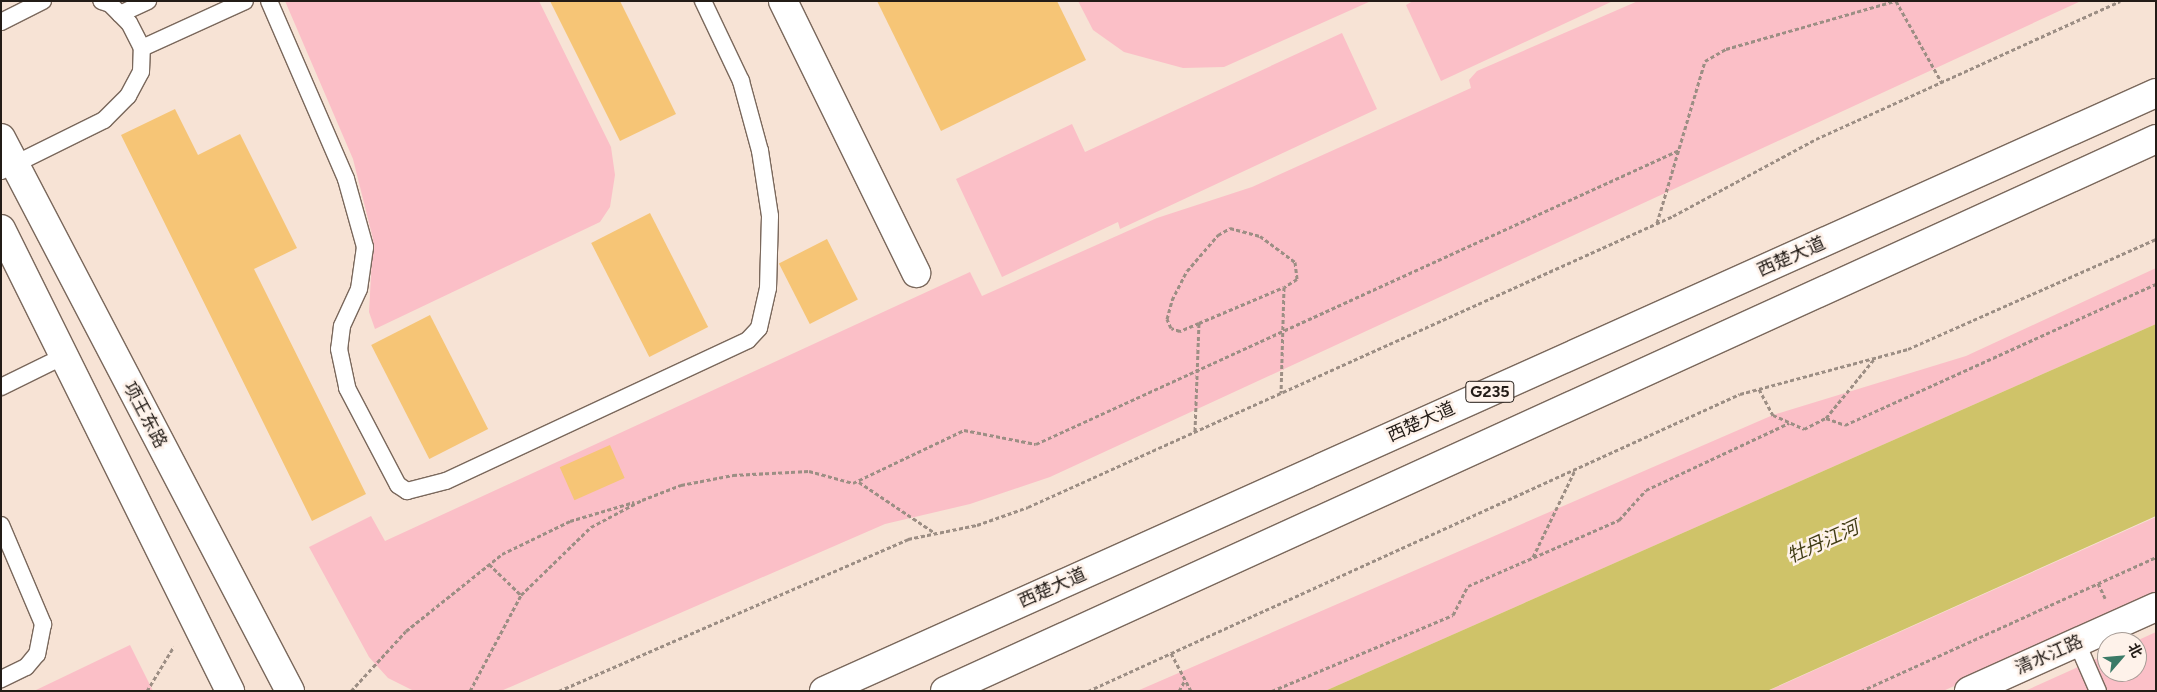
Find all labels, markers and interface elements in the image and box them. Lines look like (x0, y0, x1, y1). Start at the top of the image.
street label: 西楚大道 (1754, 232, 1828, 282)
street label: 项王东路 (119, 378, 171, 452)
road number: G235 (1465, 378, 1515, 406)
street label: 西楚大道 (1384, 397, 1458, 447)
water label: 牡丹江河 (1784, 516, 1862, 568)
street label: 西楚大道 (1015, 563, 1089, 613)
street label: 清水江路 (2012, 630, 2086, 680)
north arrow (2097, 632, 2147, 682)
text: 北 (2124, 640, 2146, 661)

